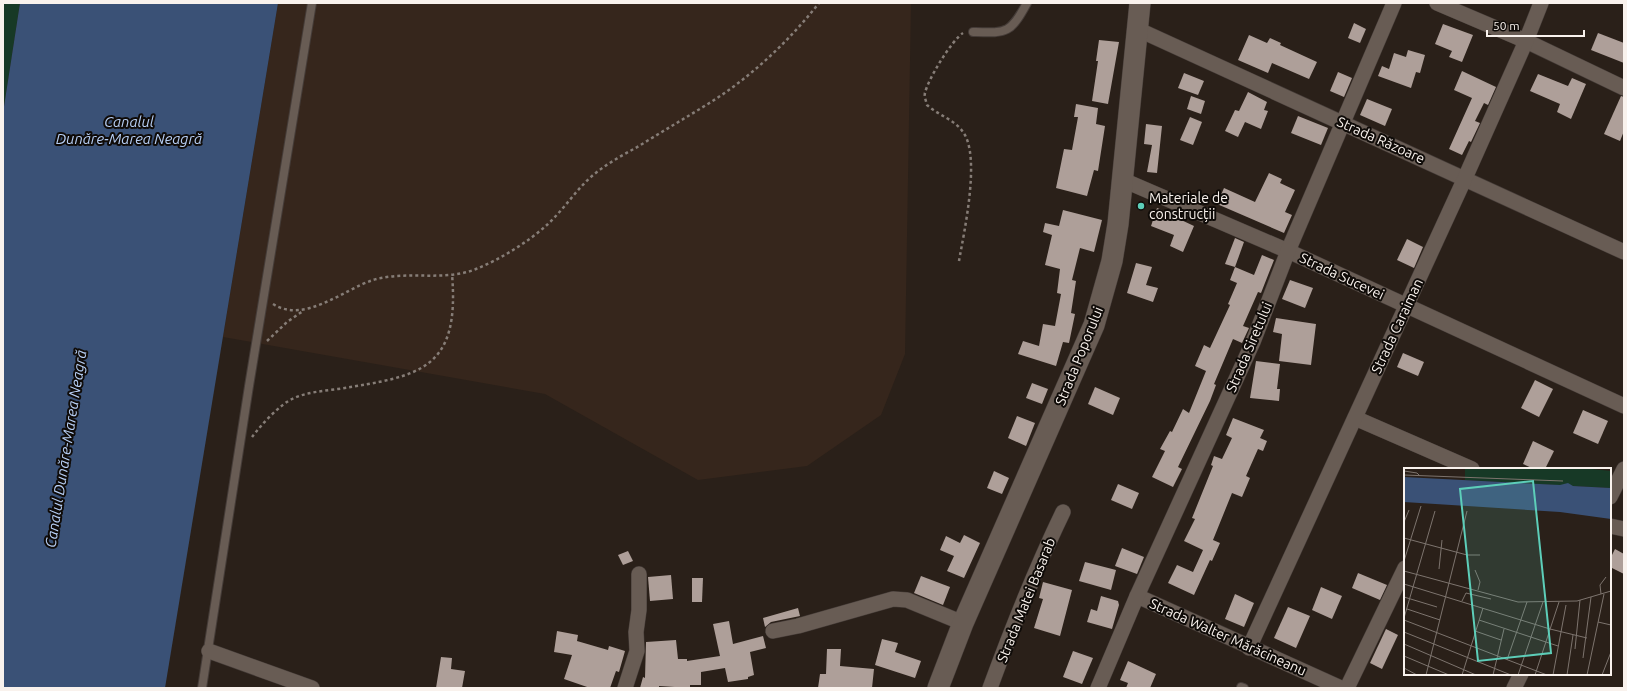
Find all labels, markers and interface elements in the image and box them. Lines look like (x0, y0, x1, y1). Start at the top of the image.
scale bar (1487, 12, 1584, 38)
text: 50 m (1493, 19, 1520, 32)
water label: Canalul Dunăre-Marea Neagră (56, 113, 202, 147)
street label: Strada Răzoare (1335, 113, 1427, 167)
place label: Materiale de construcții (1149, 190, 1228, 222)
marker: Materiale de construcții (1136, 201, 1146, 211)
street label: Strada Sucevei (1297, 249, 1387, 303)
street label: Strada Caraiman (1368, 276, 1426, 376)
street label: Strada Siretului (1223, 300, 1275, 394)
street label: Strada Poporului (1052, 304, 1106, 408)
water label: Canalul Dunăre-Marea Neagră (41, 349, 90, 549)
inset map (1404, 468, 1611, 675)
street label: Strada Matei Basarab (994, 535, 1058, 665)
street label: Strada Walter Mărăcineanu (1147, 595, 1309, 679)

